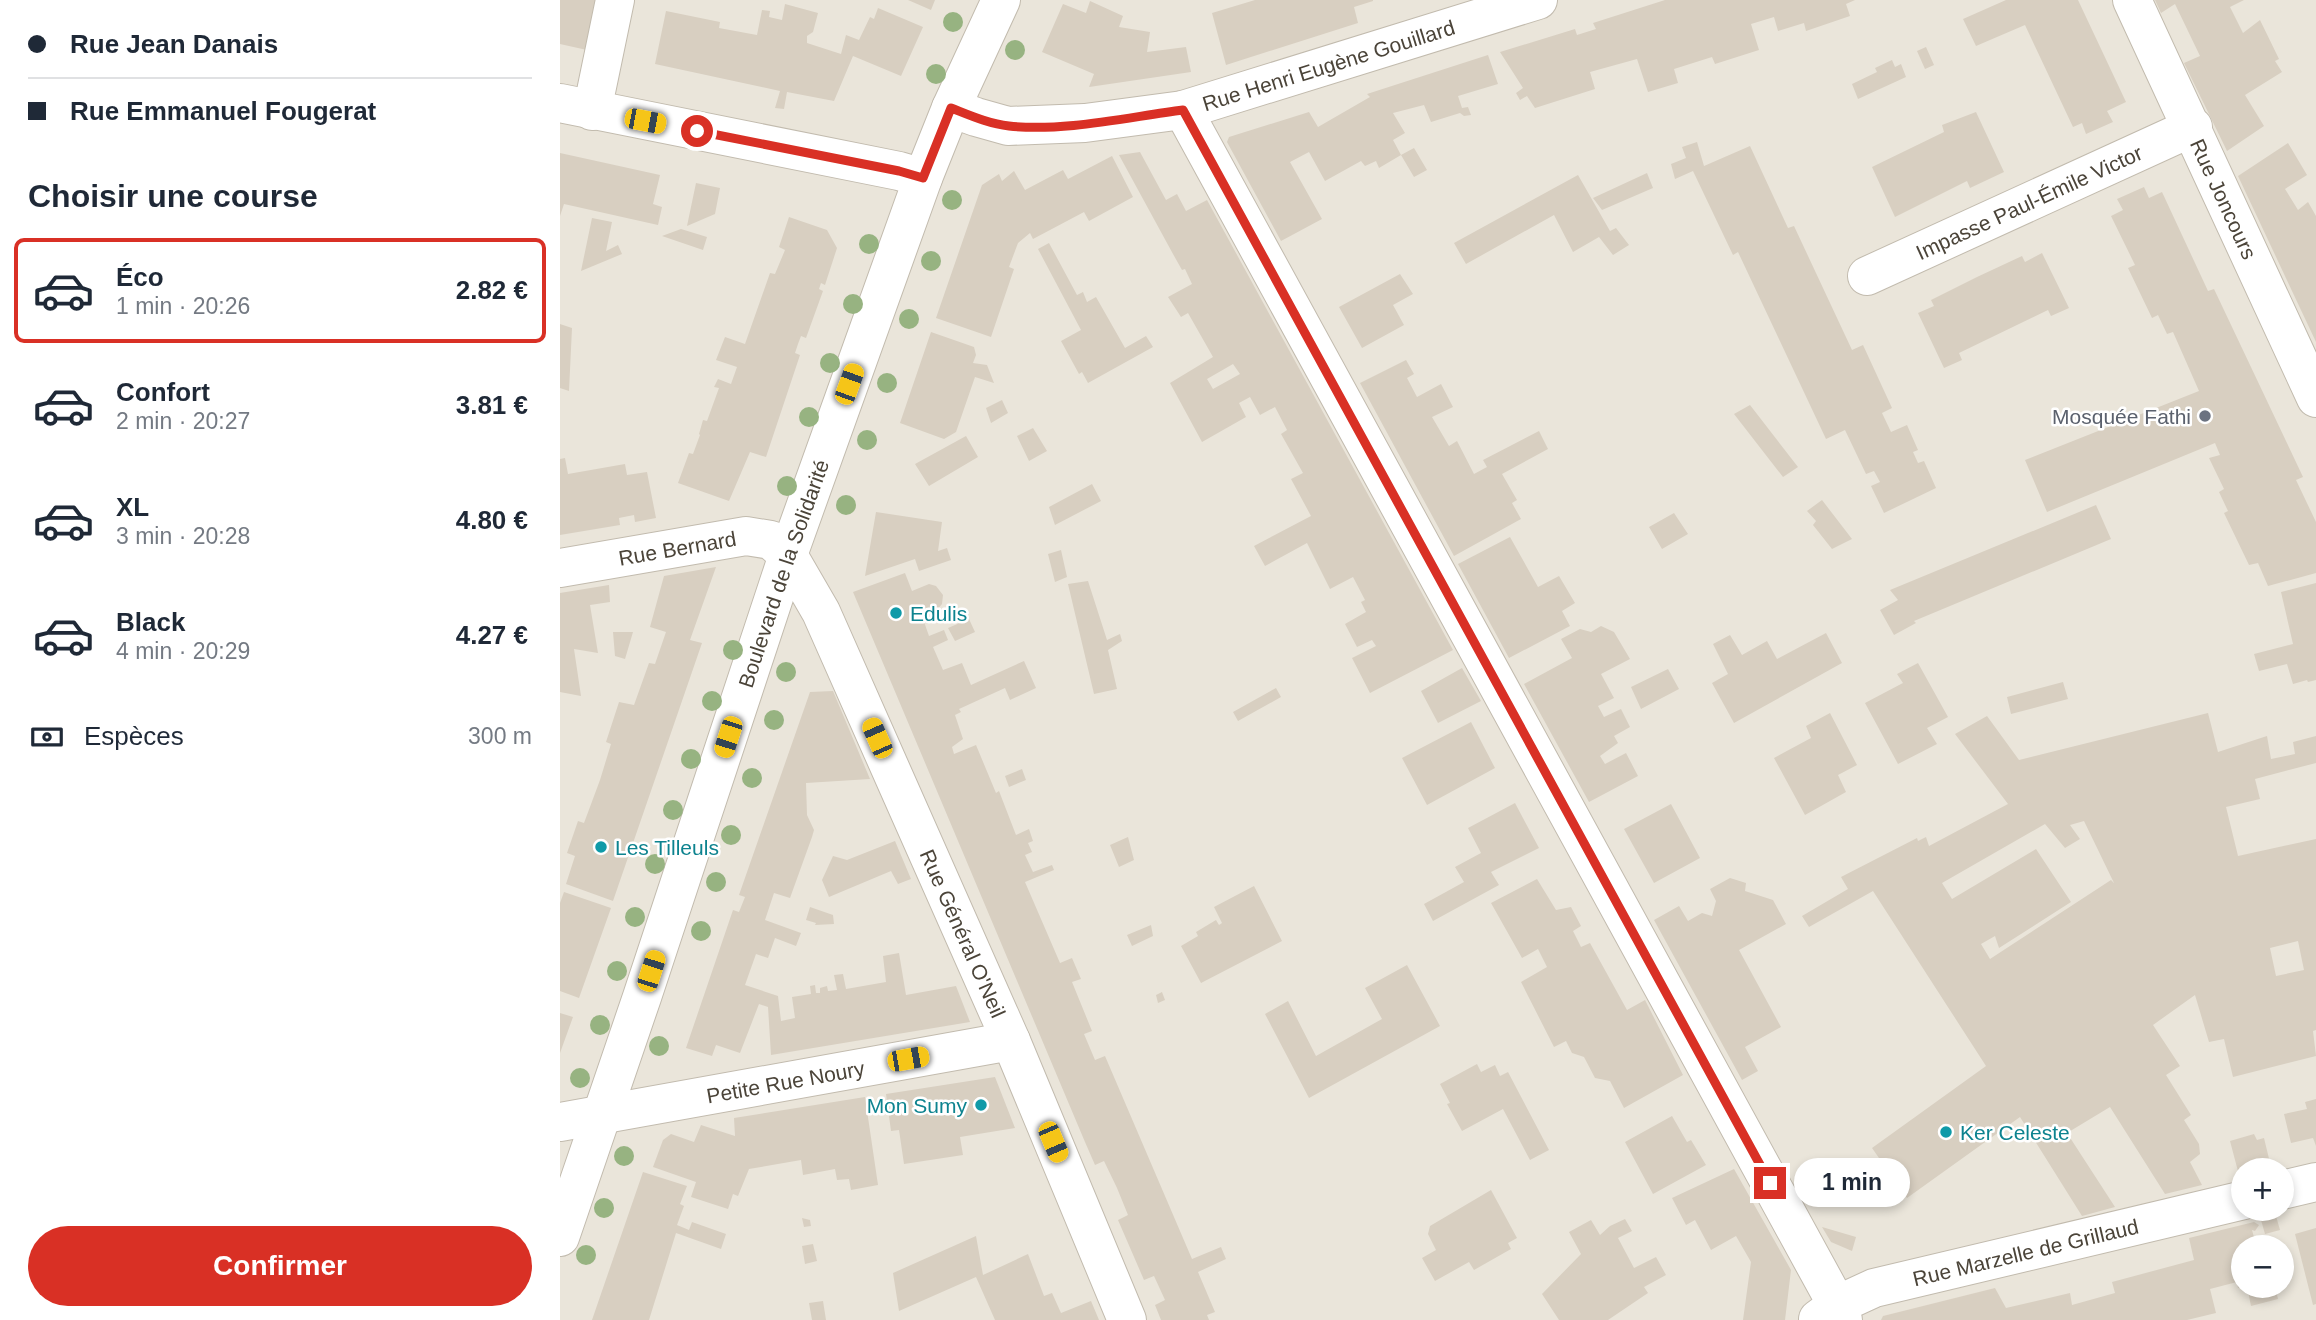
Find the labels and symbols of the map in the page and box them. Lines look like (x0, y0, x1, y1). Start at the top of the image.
street label: Rue Henri Eugène Gouillard (1200, 15, 1457, 115)
car (623, 107, 668, 135)
route start (681, 115, 713, 147)
street label: Rue Joncours (2186, 135, 2262, 262)
street label: Impasse Paul-Émile Victor (1912, 140, 2146, 264)
car (832, 361, 867, 407)
place label: Mosquée Fathi (2052, 405, 2191, 428)
marker: Mosquée Fathi (2197, 408, 2213, 424)
street label: Boulevard de la Solidarité (734, 456, 833, 690)
street label: Rue Bernard (617, 526, 738, 569)
place label: Edulis (910, 602, 967, 625)
marker: Edulis (888, 605, 904, 621)
car (712, 714, 745, 760)
car (859, 715, 896, 761)
place label: Les Tilleuls (615, 836, 719, 859)
marker: Les Tilleuls (593, 839, 609, 855)
street label: Rue Général O'Neil (916, 846, 1011, 1021)
car (635, 948, 668, 994)
car (886, 1045, 931, 1073)
street label: Petite Rue Noury (705, 1056, 867, 1107)
place label: Mon Sumy (867, 1094, 967, 1117)
marker: Mon Sumy (973, 1097, 989, 1113)
car (1036, 1119, 1071, 1165)
place label: Ker Celeste (1960, 1121, 2070, 1144)
marker: Ker Celeste (1938, 1124, 1954, 1140)
callout: 1 min (1794, 1158, 1910, 1208)
route end (1754, 1167, 1786, 1199)
street label: Rue Marzelle de Grillaud (1910, 1214, 2141, 1290)

